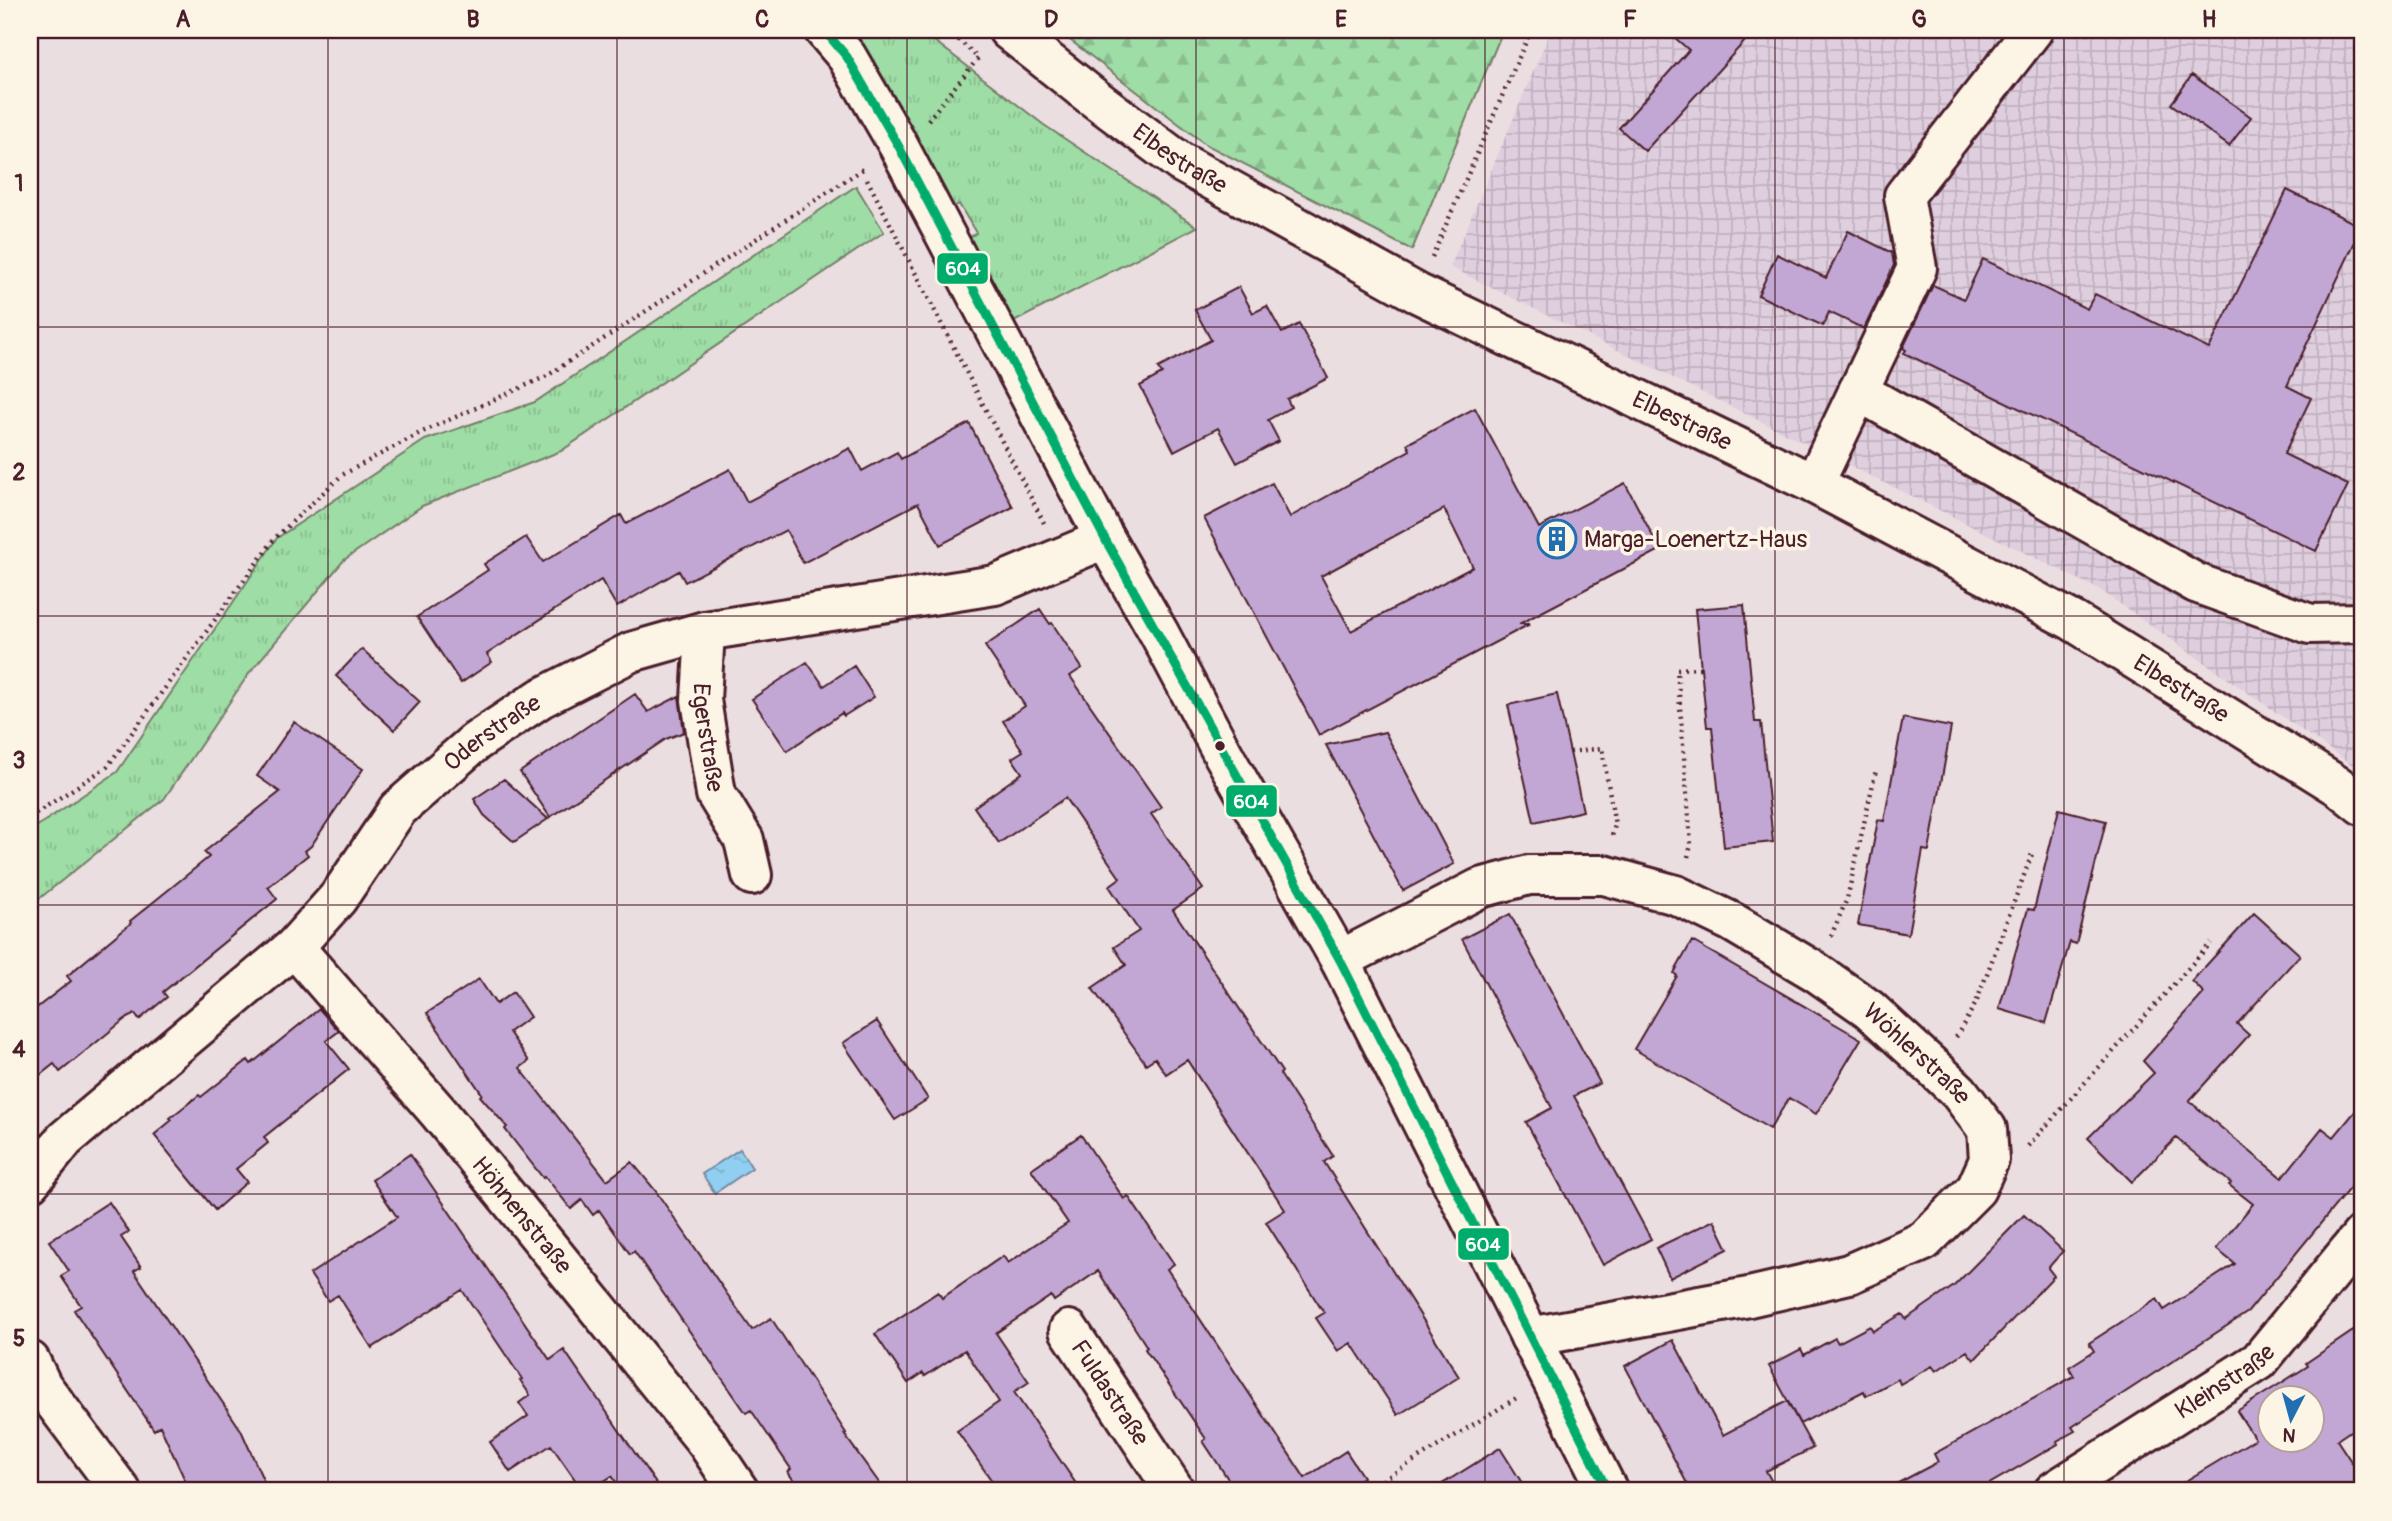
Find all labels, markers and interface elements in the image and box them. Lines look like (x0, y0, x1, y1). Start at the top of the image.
text: A (176, 5, 191, 34)
text: B (466, 5, 480, 34)
text: C (755, 5, 769, 34)
text: D (1044, 5, 1058, 34)
text: E (1335, 5, 1347, 34)
text: F (1623, 5, 1637, 34)
text: G (1911, 5, 1927, 34)
text: H (2202, 5, 2216, 34)
street label: Elbestraße (1127, 118, 1232, 200)
text: 1 (15, 169, 24, 198)
line badge: 604 (936, 252, 989, 285)
text: 604 (945, 257, 981, 281)
street label: Elbestraße (1628, 385, 1737, 457)
text: 2 (13, 458, 26, 487)
building icon: Marga-Loenertz-Haus (1536, 518, 1578, 560)
place label: Marga-Loenertz-Haus (1584, 525, 1808, 554)
street label: Elbestraße (2128, 648, 2234, 730)
street label: Egerstraße (685, 682, 729, 794)
street label: Oderstraße (438, 688, 547, 778)
unlabelled marker (1213, 739, 1227, 753)
text: 3 (13, 746, 25, 775)
line badge: 604 (1225, 784, 1278, 818)
text: 604 (1233, 790, 1269, 814)
street label: Wöhlerstraße (1857, 997, 1977, 1110)
text: 4 (12, 1035, 26, 1064)
street label: Höhnenstraße (465, 1151, 578, 1280)
line badge: 604 (1457, 1227, 1510, 1261)
text: 604 (1465, 1233, 1501, 1257)
text: 5 (13, 1324, 25, 1353)
street label: Fuldastraße (1065, 1335, 1155, 1451)
street label: Kleinstraße (2170, 1339, 2282, 1426)
north arrow (2256, 1384, 2326, 1454)
text: N (2282, 1422, 2297, 1448)

